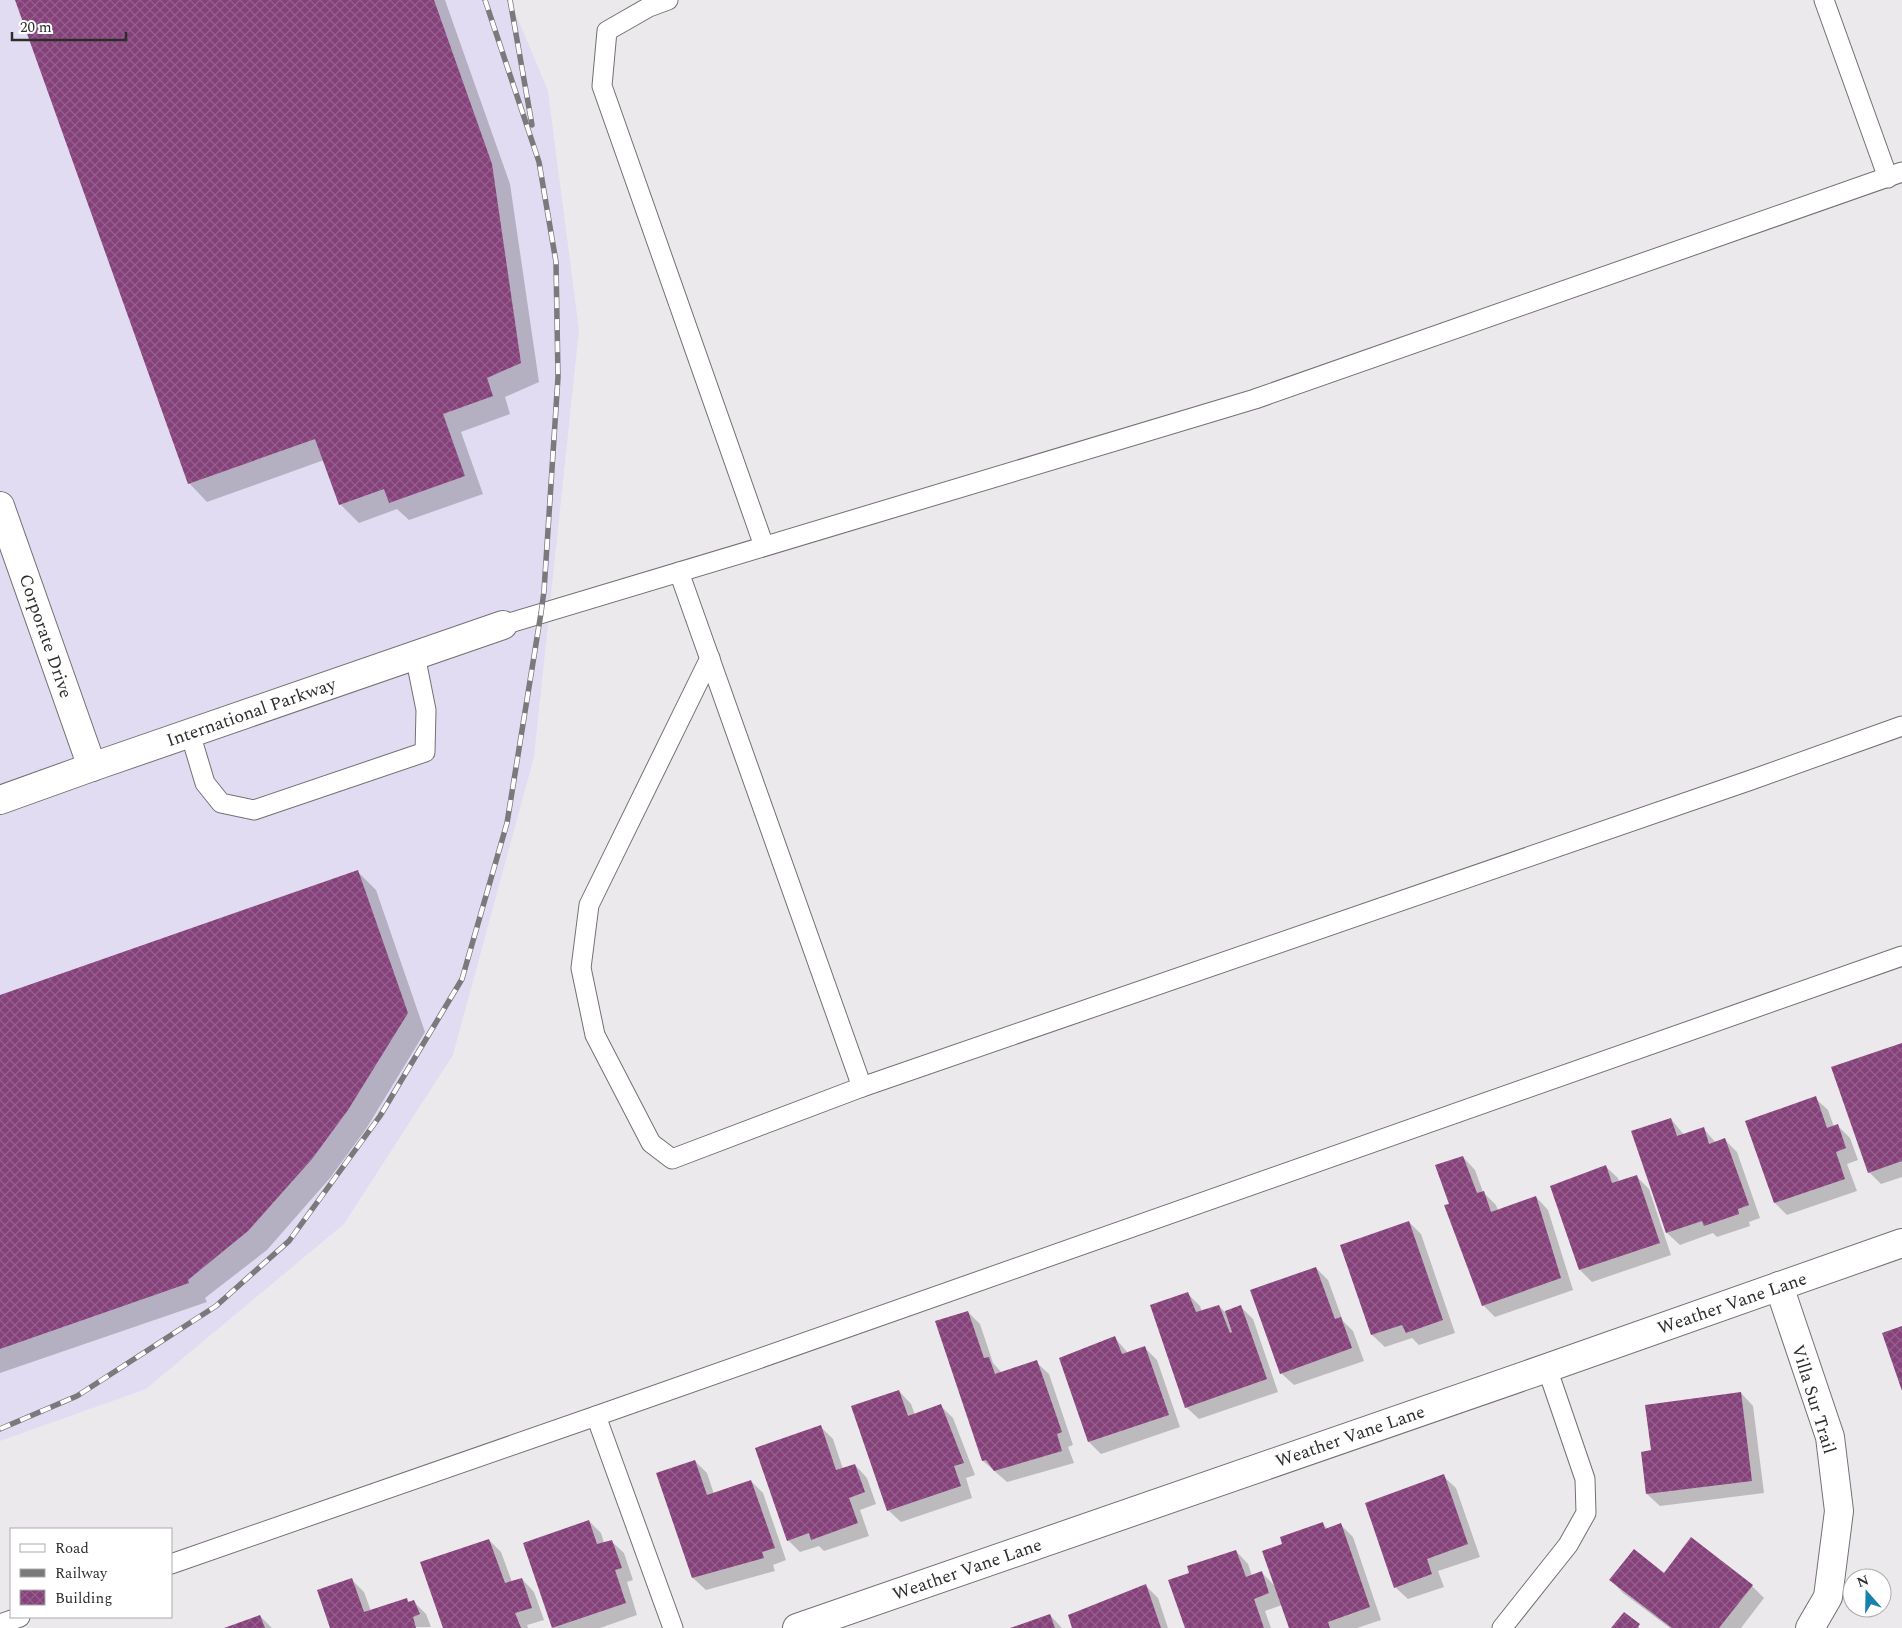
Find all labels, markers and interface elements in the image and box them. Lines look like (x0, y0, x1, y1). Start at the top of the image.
scale bar (12, 10, 126, 42)
text: 20 m (20, 16, 52, 39)
street label: Corporate Drive (12, 570, 79, 702)
street label: International Parkway (163, 670, 341, 754)
street label: Weather Vane Lane (1654, 1265, 1810, 1342)
street label: Villa Sur Trail (1784, 1341, 1843, 1457)
street label: Weather Vane Lane (1272, 1398, 1428, 1475)
legend (10, 1528, 172, 1618)
street label: Weather Vane Lane (889, 1531, 1045, 1608)
text: Road (55, 1537, 89, 1560)
text: Railway (55, 1562, 108, 1585)
north arrow (1842, 1568, 1892, 1618)
text: N (1854, 1569, 1872, 1593)
text: Building (55, 1587, 112, 1610)

